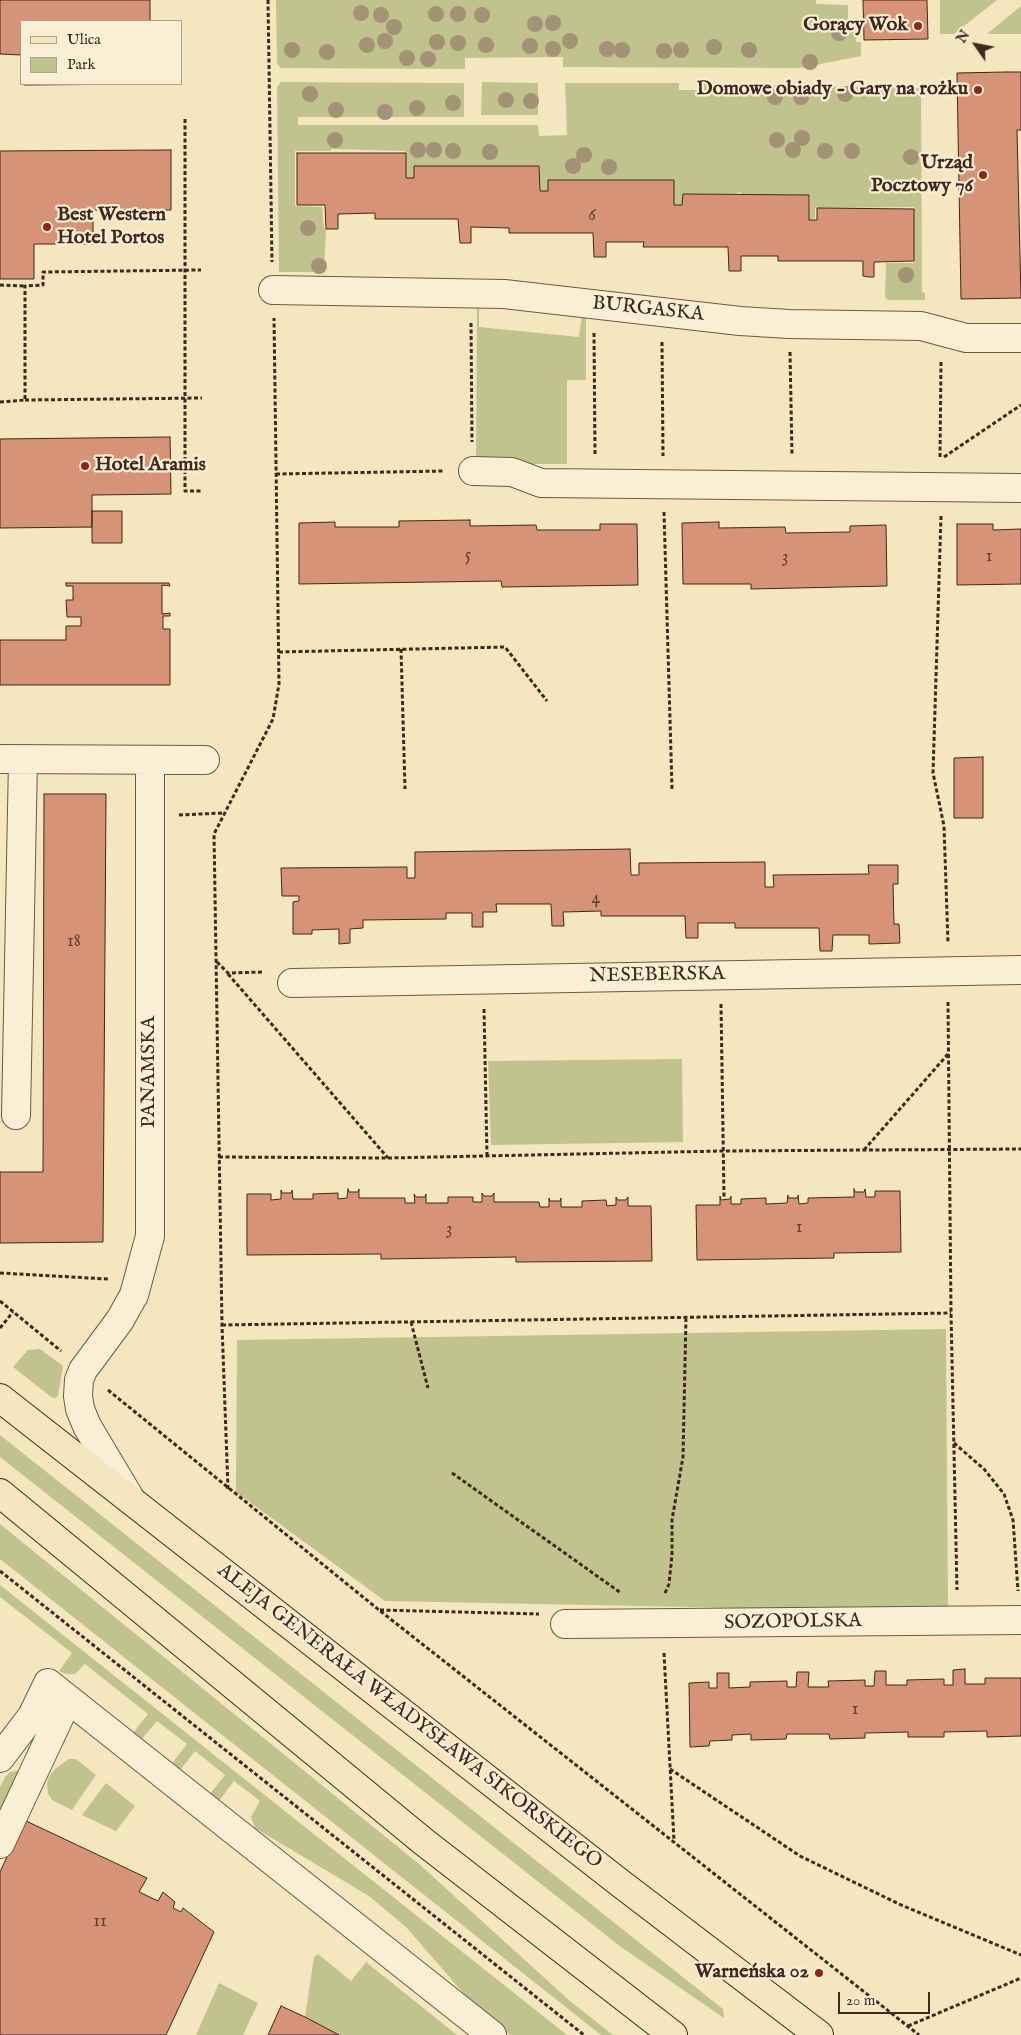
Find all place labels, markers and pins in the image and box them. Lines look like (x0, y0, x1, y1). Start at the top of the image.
place label: Gorący Wok (803, 14, 908, 38)
marker: Gorący Wok (912, 20, 924, 32)
place label: Domowe obiady - Gary na rożku (697, 78, 968, 102)
marker: Domowe obiady - Gary na rożku (972, 84, 984, 96)
place label: Urząd Pocztowy 76 (871, 152, 973, 199)
marker: Urząd Pocztowy 76 (977, 169, 989, 181)
place label: Best Western Hotel Portos (57, 204, 166, 251)
marker: Best Western Hotel Portos (41, 221, 53, 233)
place label: Hotel Aramis (95, 454, 206, 478)
marker: Hotel Aramis (79, 460, 91, 472)
place label: Warneńska 02 (695, 1961, 809, 1985)
marker: Warneńska 02 (813, 1967, 825, 1979)

